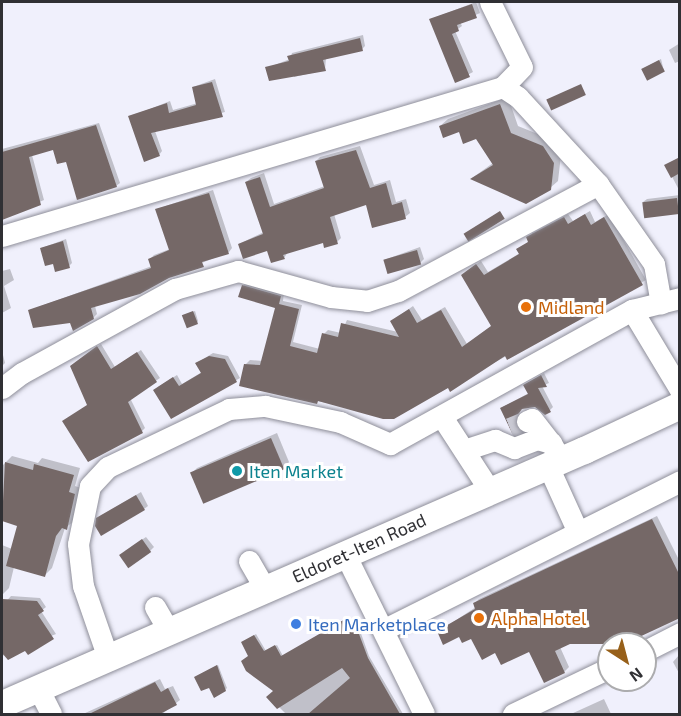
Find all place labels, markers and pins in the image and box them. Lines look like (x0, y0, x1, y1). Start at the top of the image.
place label: Midland (538, 296, 605, 318)
marker: Midland (519, 300, 533, 314)
place label: Iten Market (249, 460, 343, 482)
marker: Iten Market (230, 464, 244, 478)
place label: Alpha Hotel (491, 607, 586, 629)
marker: Alpha Hotel (472, 611, 486, 625)
place label: Iten Marketplace (308, 613, 446, 635)
marker: Iten Marketplace (289, 617, 303, 631)

